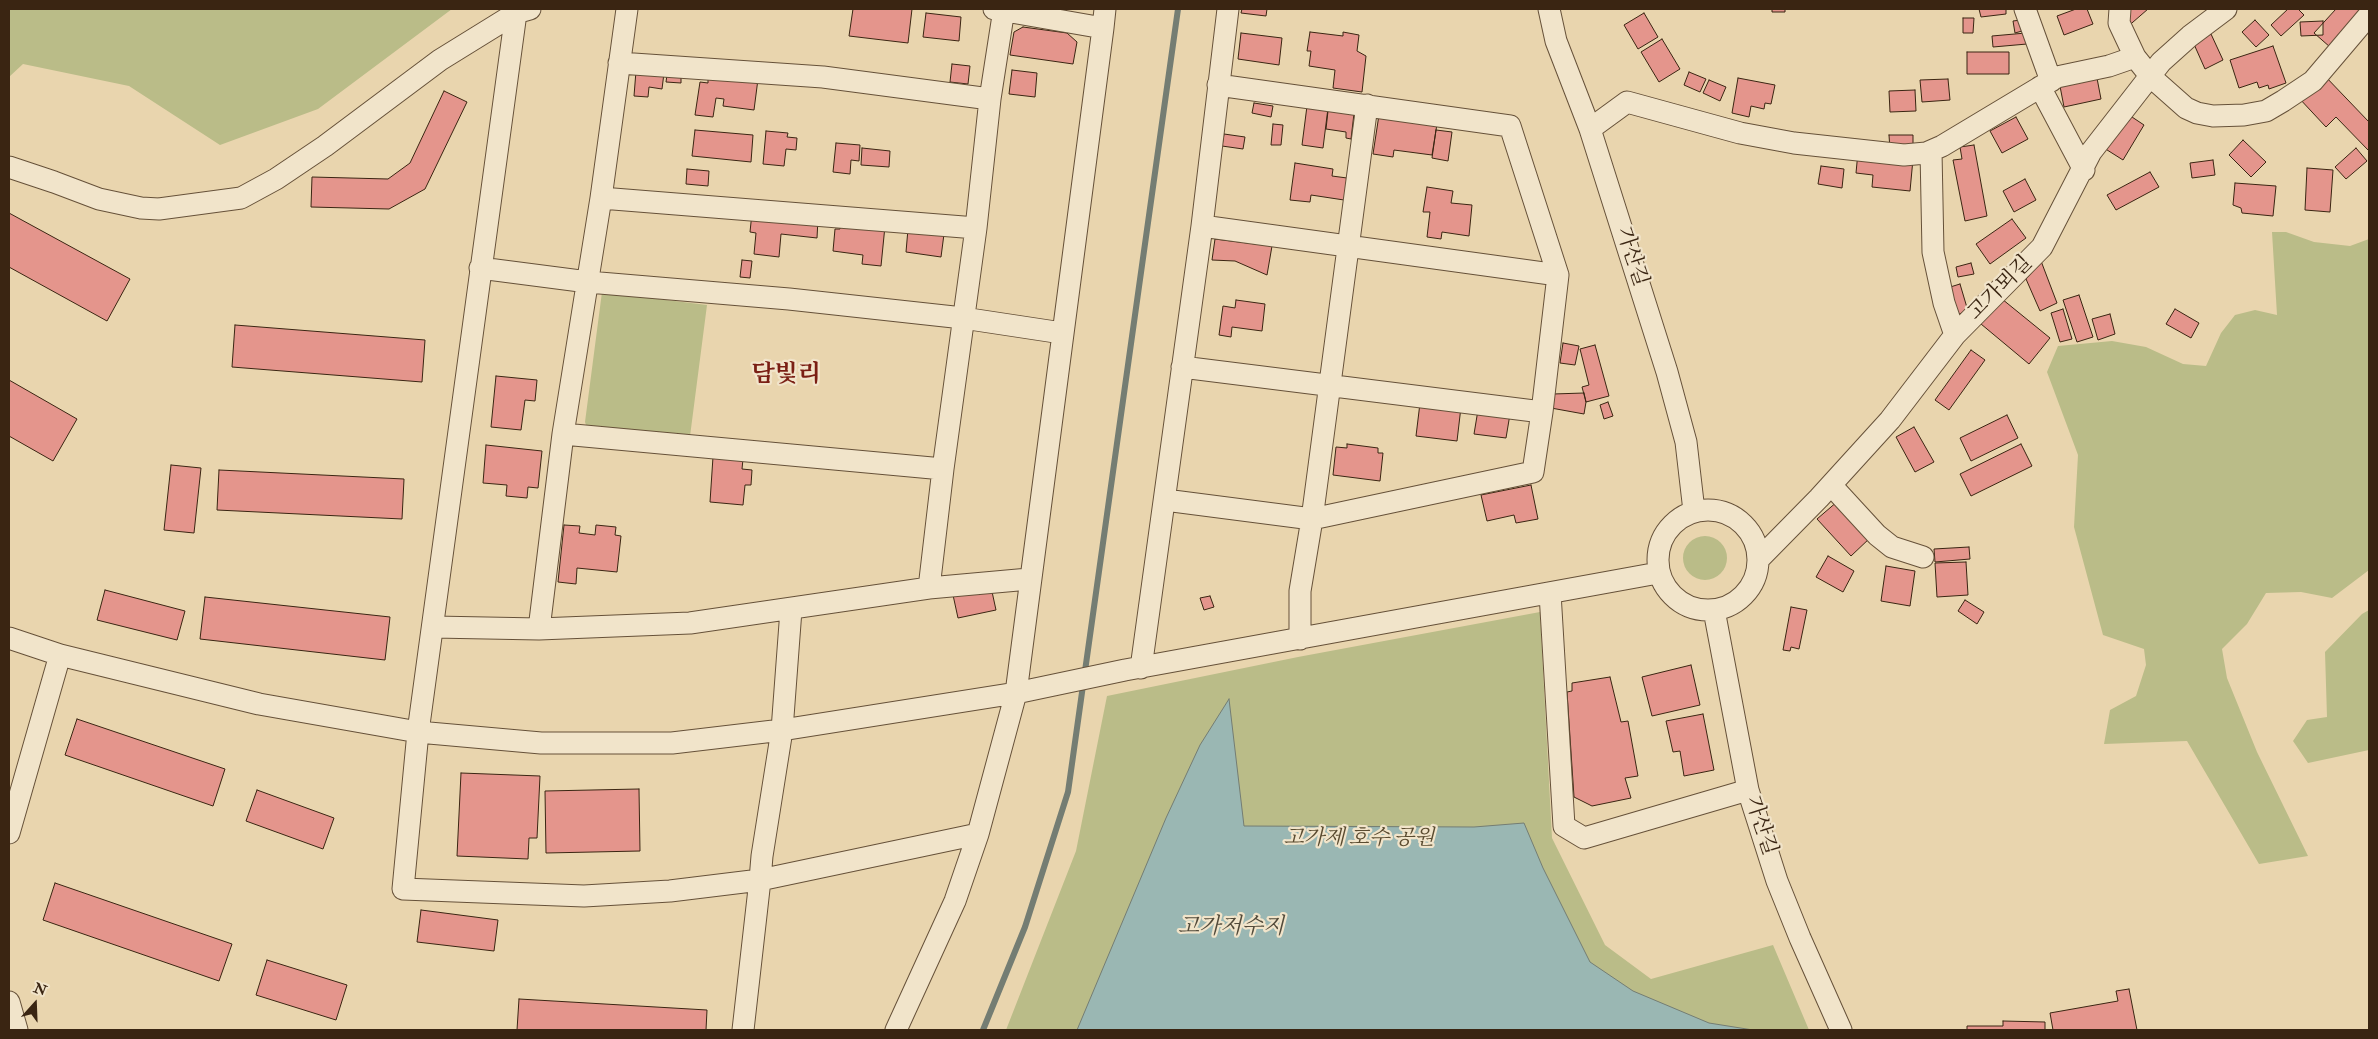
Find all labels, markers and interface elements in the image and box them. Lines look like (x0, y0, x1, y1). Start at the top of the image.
street label: 가산길 (1610, 224, 1652, 290)
street label: 고가뫼길 (1963, 251, 2039, 327)
district label: 담빛리 (751, 362, 821, 390)
street label: 가산길 (1739, 793, 1781, 859)
park label: 고가제 호수 공원 (1284, 826, 1434, 852)
water label: 고가저수지 (1178, 915, 1284, 941)
north arrow (10, 979, 60, 1029)
text: N (31, 979, 49, 1000)

